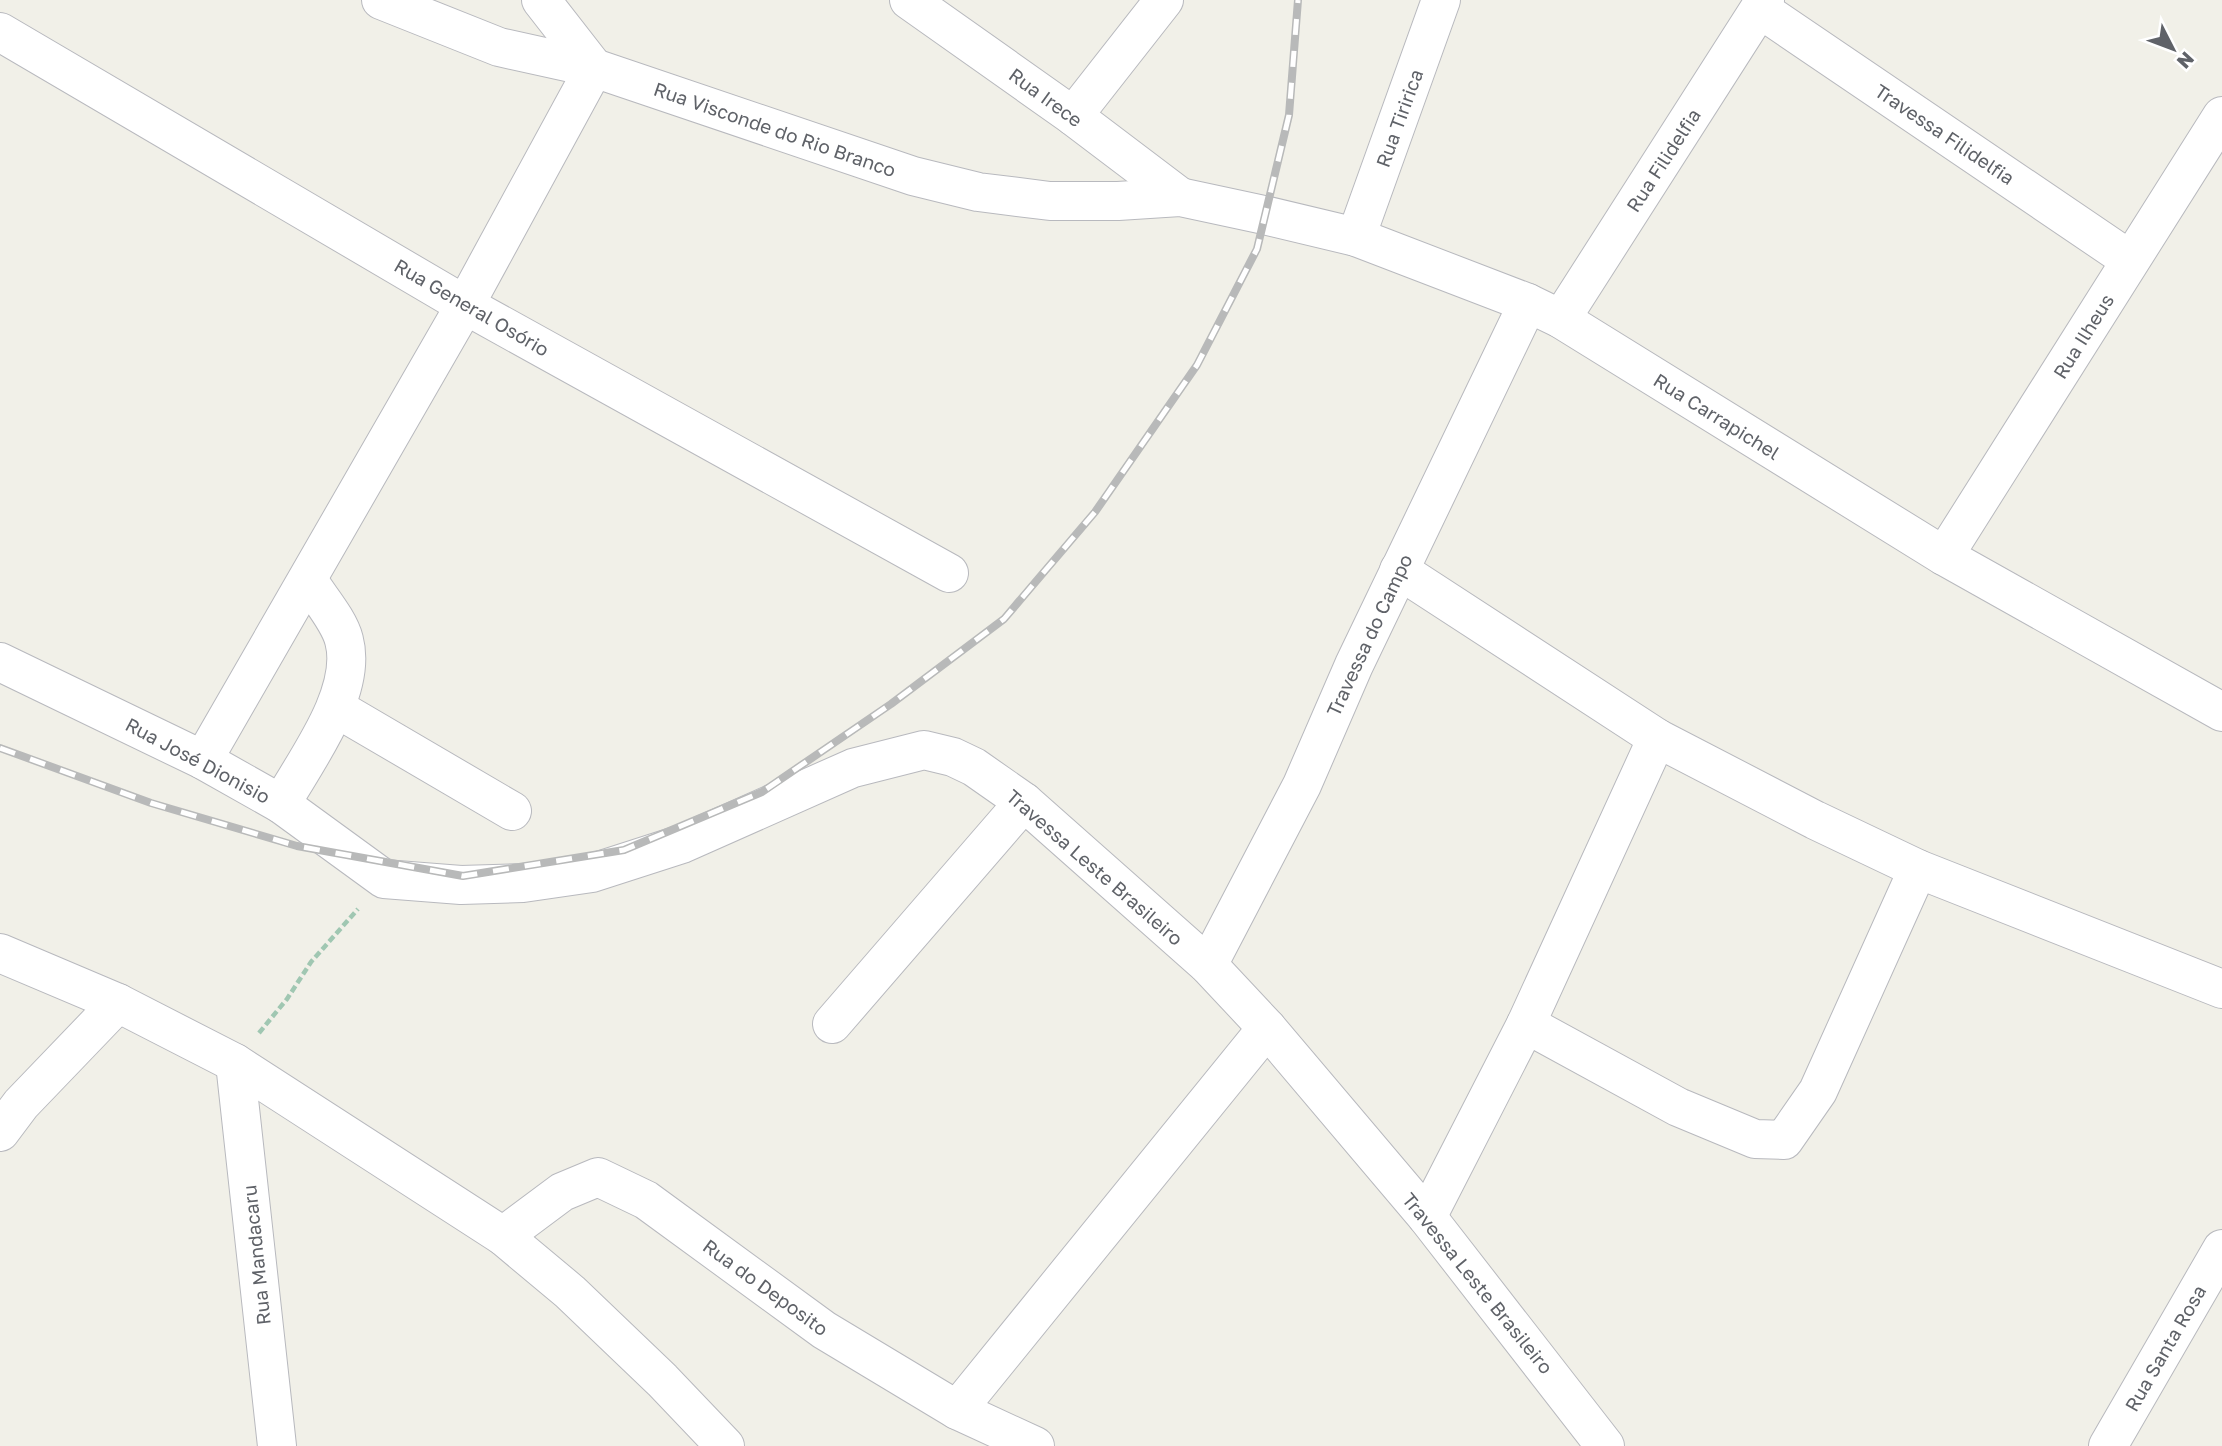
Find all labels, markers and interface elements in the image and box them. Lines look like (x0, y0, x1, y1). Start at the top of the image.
north arrow (2138, 14, 2208, 84)
text: N (2173, 48, 2199, 74)
street label: Rua Irece (1005, 63, 1087, 131)
street label: Rua Tiririca (1371, 66, 1427, 170)
street label: Rua Visconde do Rio Branco (651, 77, 899, 181)
street label: Travessa Filidelfia (1871, 79, 2019, 189)
street label: Rua Filidelfia (1621, 104, 1705, 216)
street label: Rua General Osório (391, 253, 553, 361)
street label: Rua Ilheus (2048, 289, 2118, 383)
street label: Rua Carrapichel (1650, 368, 1784, 464)
street label: Travessa do Campo (1321, 550, 1417, 720)
street label: Rua José Dionisio (122, 712, 274, 808)
street label: Travessa Leste Brasileiro (1002, 784, 1188, 950)
street label: Rua Mandacaru (237, 1184, 275, 1326)
street label: Travessa Leste Brasileiro (1398, 1188, 1558, 1378)
street label: Rua do Deposito (699, 1234, 833, 1340)
street label: Rua Santa Rosa (2120, 1281, 2210, 1415)

